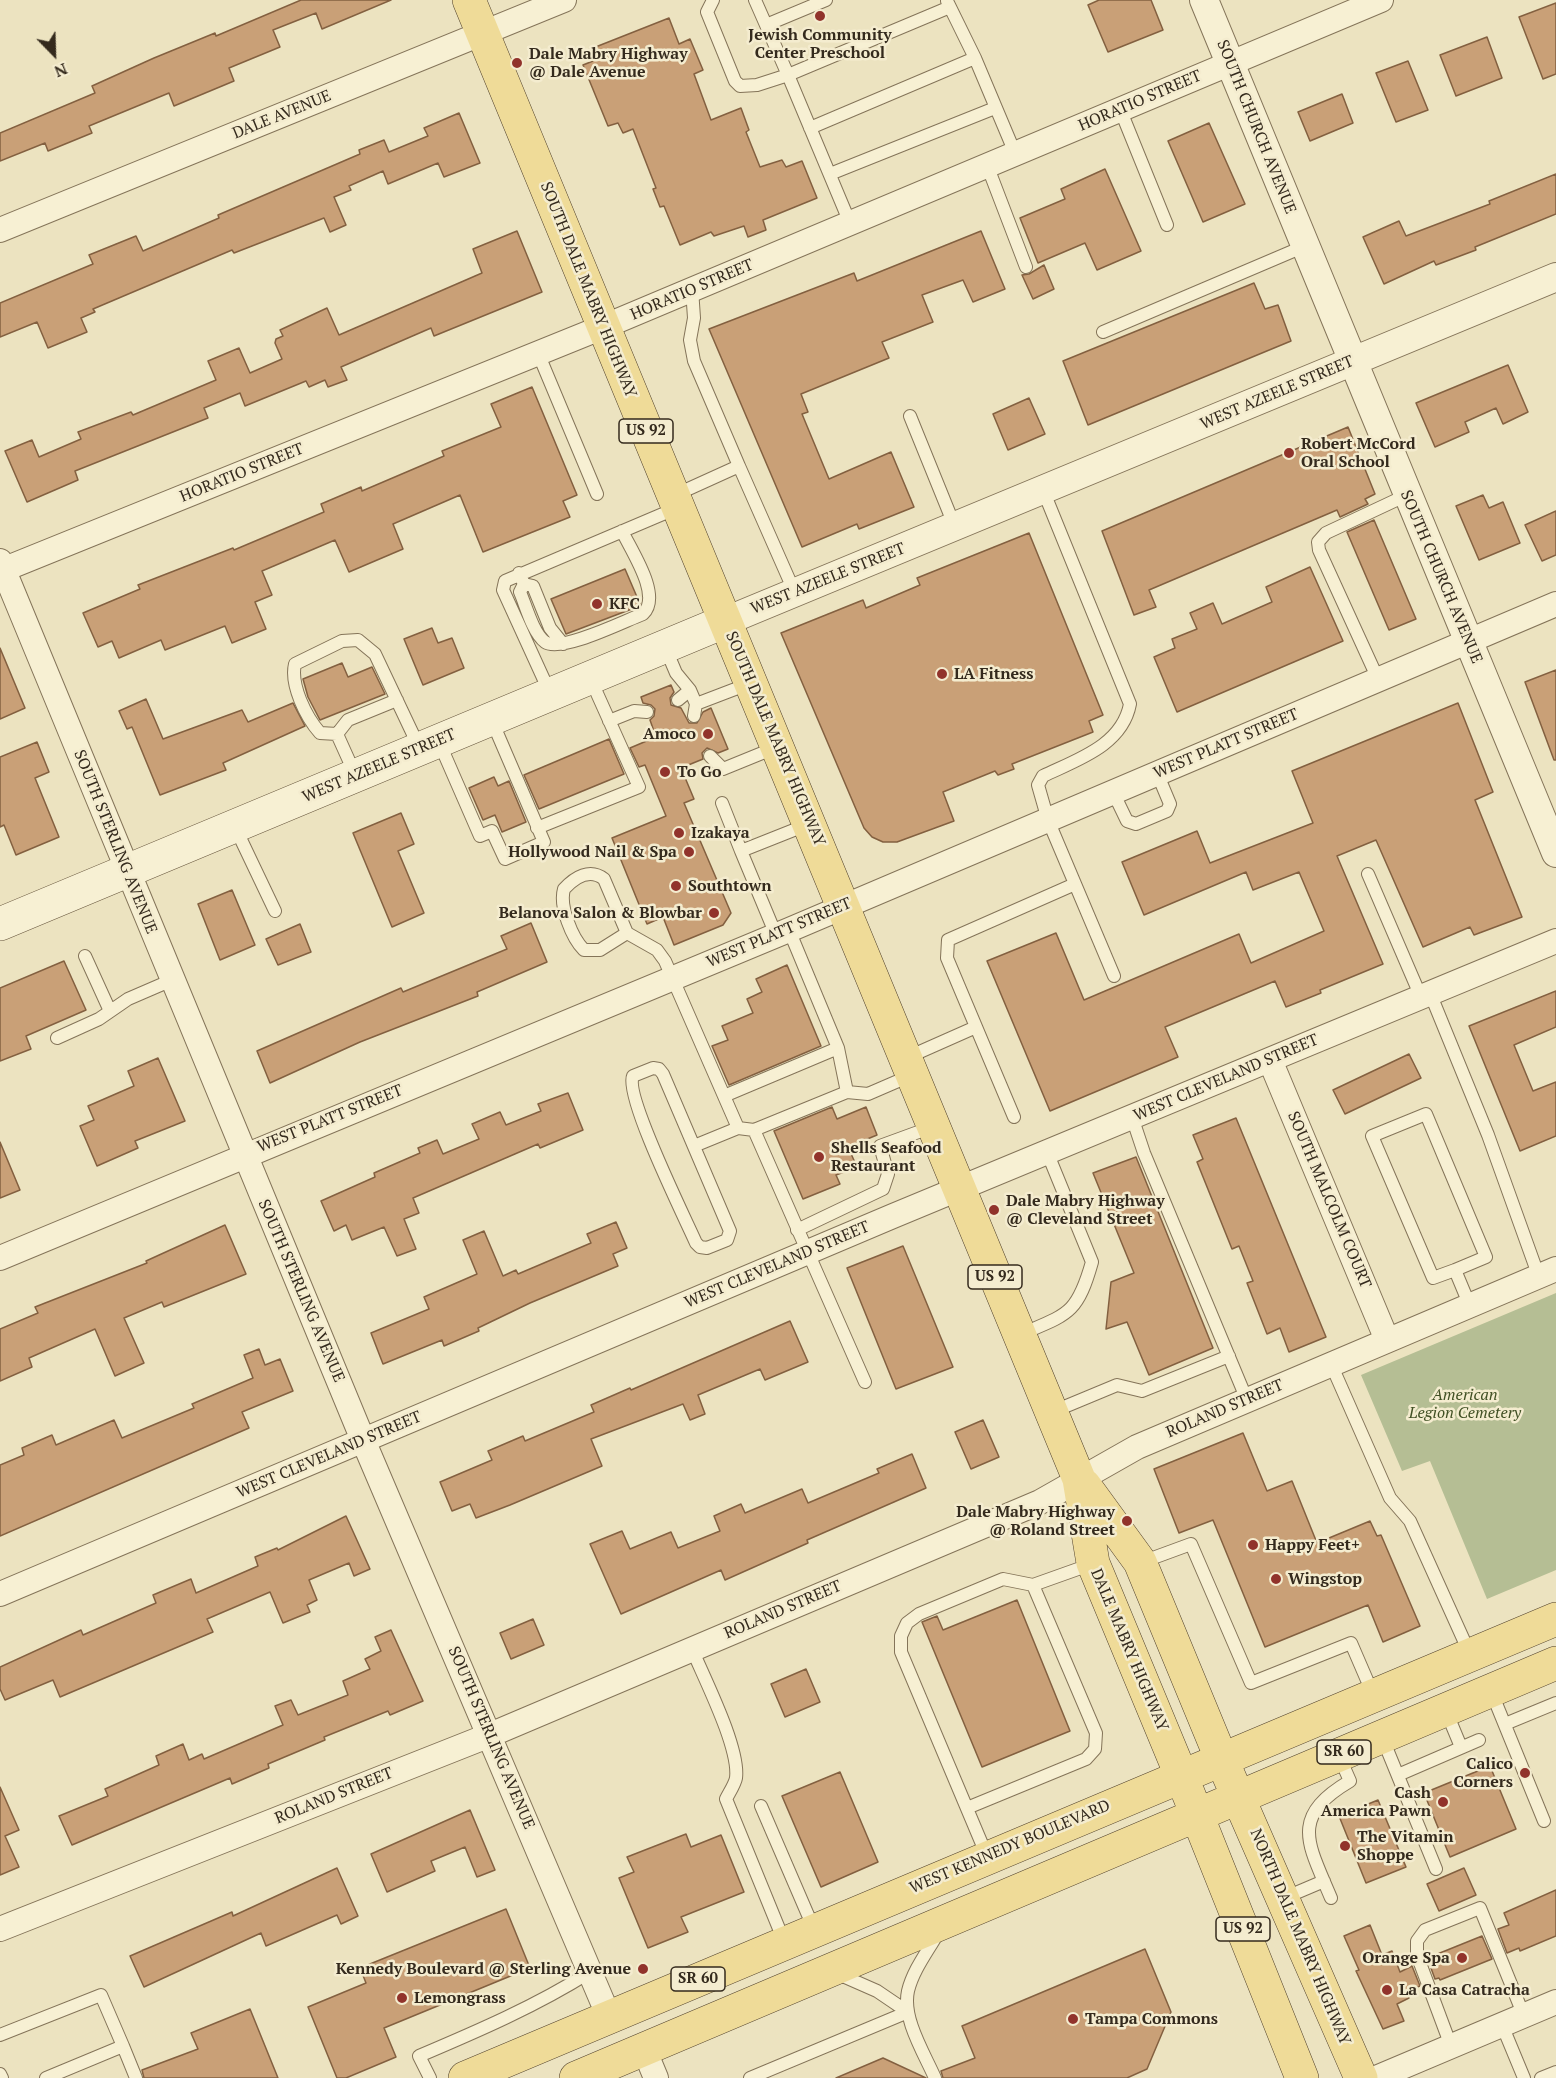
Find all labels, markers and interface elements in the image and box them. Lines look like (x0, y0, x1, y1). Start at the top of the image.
marker: Jewish Community Center Preschool (813, 9, 827, 23)
north arrow (24, 24, 84, 84)
place label: Jewish Community Center Preschool (748, 25, 892, 63)
street label: SOUTH CHURCH AVENUE (1212, 37, 1300, 217)
place label: Dale Mabry Highway @ Dale Avenue (529, 44, 688, 82)
marker: Dale Mabry Highway @ Dale Avenue (510, 56, 524, 70)
text: N (51, 58, 71, 83)
street label: HORATIO STREET (1076, 66, 1204, 136)
street label: DALE AVENUE (230, 86, 334, 144)
street label: SOUTH DALE MABRY HIGHWAY (536, 179, 640, 401)
street label: HORATIO STREET (628, 255, 756, 325)
street label: WEST AZEELE STREET (1197, 352, 1357, 434)
road number: US 92 (619, 419, 673, 443)
place label: Robert McCord Oral School (1301, 434, 1416, 472)
street label: HORATIO STREET (177, 439, 307, 507)
marker: Robert McCord Oral School (1282, 446, 1296, 460)
street label: SOUTH CHURCH AVENUE (1396, 488, 1486, 666)
street label: WEST AZEELE STREET (748, 539, 908, 619)
place label: KFC (609, 594, 640, 614)
marker: KFC (590, 597, 604, 611)
street label: SOUTH DALE MABRY HIGHWAY (721, 629, 829, 849)
place label: LA Fitness (954, 664, 1034, 684)
marker: LA Fitness (935, 667, 949, 681)
street label: WEST PLATT STREET (1151, 705, 1301, 783)
place label: Amoco (643, 724, 696, 744)
street label: WEST AZEELE STREET (299, 725, 459, 807)
marker: Amoco (701, 727, 715, 741)
street label: SOUTH STERLING AVENUE (69, 747, 161, 937)
place label: To Go (677, 762, 721, 782)
marker: To Go (658, 765, 672, 779)
place label: Izakaya (691, 823, 750, 843)
marker: Izakaya (672, 826, 686, 840)
place label: Hollywood Nail & Spa (508, 842, 677, 862)
marker: Hollywood Nail & Spa (682, 845, 696, 859)
place label: Southtown (688, 876, 772, 896)
marker: Southtown (669, 879, 683, 893)
street label: WEST PLATT STREET (704, 894, 854, 972)
place label: Belanova Salon & Blowbar (499, 903, 702, 923)
marker: Belanova Salon & Blowbar (707, 906, 721, 920)
street label: WEST CLEVELAND STREET (1131, 1030, 1321, 1126)
street label: WEST PLATT STREET (254, 1081, 406, 1157)
street label: SOUTH MALCOLM COURT (1283, 1109, 1375, 1291)
place label: Shells Seafood Restaurant (831, 1138, 942, 1176)
marker: Shells Seafood Restaurant (812, 1150, 826, 1164)
place label: Dale Mabry Highway @ Cleveland Street (1006, 1191, 1165, 1229)
street label: SOUTH STERLING AVENUE (254, 1197, 348, 1385)
marker: Dale Mabry Highway @ Cleveland Street (987, 1203, 1001, 1217)
street label: WEST CLEVELAND STREET (682, 1217, 872, 1313)
road number: US 92 (968, 1265, 1022, 1289)
street label: ROLAND STREET (1164, 1376, 1286, 1442)
park label: American Legion Cemetery (1409, 1385, 1521, 1423)
street label: WEST CLEVELAND STREET (234, 1407, 424, 1503)
place label: Dale Mabry Highway @ Roland Street (956, 1502, 1115, 1540)
marker: Dale Mabry Highway @ Roland Street (1120, 1514, 1134, 1528)
place label: Happy Feet+ (1265, 1535, 1360, 1555)
marker: Happy Feet+ (1246, 1538, 1260, 1552)
street label: DALE MABRY HIGHWAY (1086, 1566, 1172, 1734)
place label: Wingstop (1288, 1569, 1362, 1589)
marker: Wingstop (1269, 1572, 1283, 1586)
street label: ROLAND STREET (722, 1577, 844, 1643)
street label: SOUTH STERLING AVENUE (444, 1644, 538, 1832)
road number: SR 60 (1317, 1740, 1371, 1764)
place label: Calico Corners (1453, 1754, 1513, 1792)
street label: ROLAND STREET (272, 1764, 396, 1828)
marker: Calico Corners (1518, 1766, 1532, 1780)
place label: Cash America Pawn (1321, 1783, 1431, 1821)
marker: Cash America Pawn (1436, 1795, 1450, 1809)
street label: WEST KENNEDY BOULEVARD (907, 1796, 1113, 1898)
street label: NORTH DALE MABRY HIGHWAY (1246, 1826, 1354, 2048)
place label: The Vitamin Shoppe (1357, 1827, 1454, 1865)
marker: The Vitamin Shoppe (1338, 1839, 1352, 1853)
road number: US 92 (1216, 1917, 1270, 1941)
place label: Orange Spa (1362, 1948, 1450, 1968)
marker: Orange Spa (1455, 1951, 1469, 1965)
place label: Kennedy Boulevard @ Sterling Avenue (336, 1959, 631, 1979)
marker: Kennedy Boulevard @ Sterling Avenue (636, 1962, 650, 1976)
road number: SR 60 (671, 1967, 725, 1991)
place label: La Casa Catracha (1399, 1980, 1530, 2000)
marker: La Casa Catracha (1380, 1983, 1394, 1997)
place label: Lemongrass (414, 1988, 506, 2008)
marker: Lemongrass (395, 1991, 409, 2005)
place label: Tampa Commons (1085, 2009, 1218, 2029)
marker: Tampa Commons (1066, 2012, 1080, 2026)

